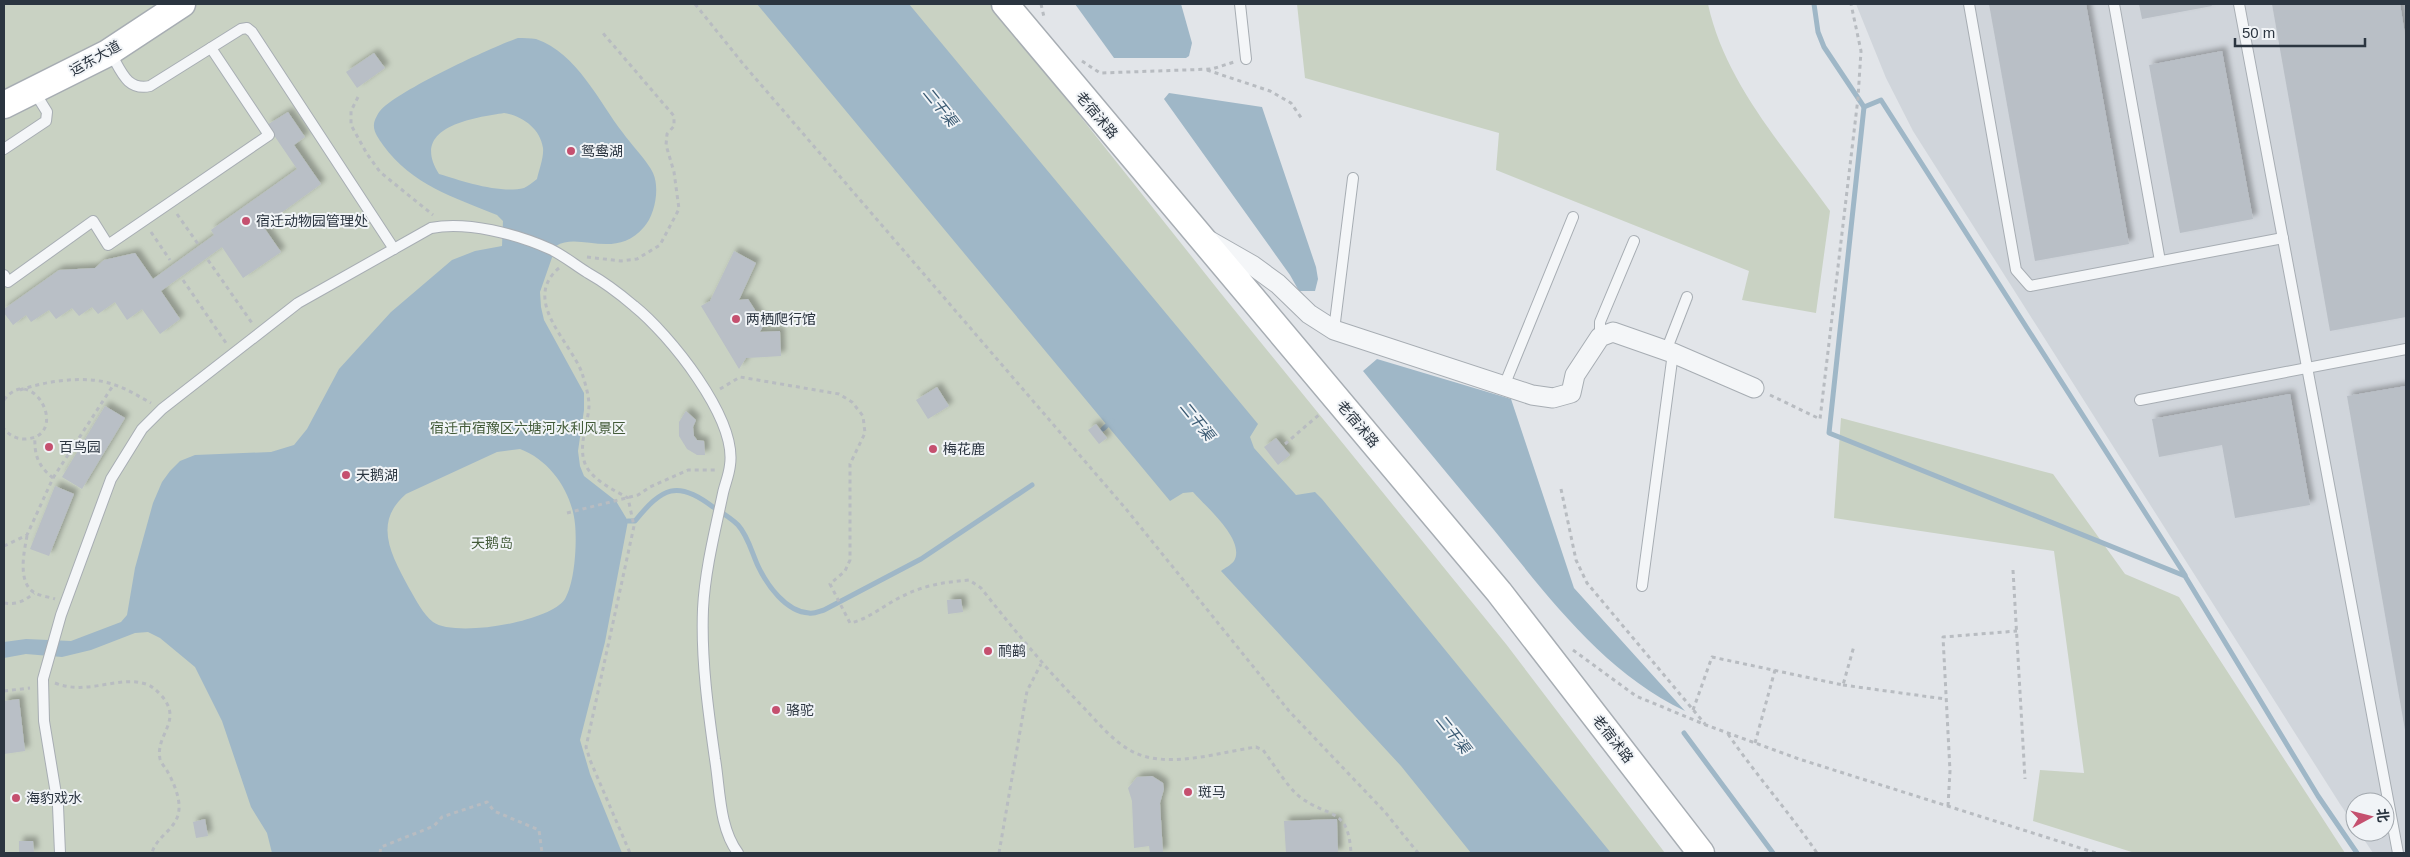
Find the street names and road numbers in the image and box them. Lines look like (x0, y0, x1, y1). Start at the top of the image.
street label: 运东大道 (67, 37, 123, 79)
street label: 老宿沭路 (1073, 88, 1121, 142)
street label: 老宿沭路 (1334, 397, 1382, 451)
street label: 老宿沭路 (1589, 712, 1637, 766)

